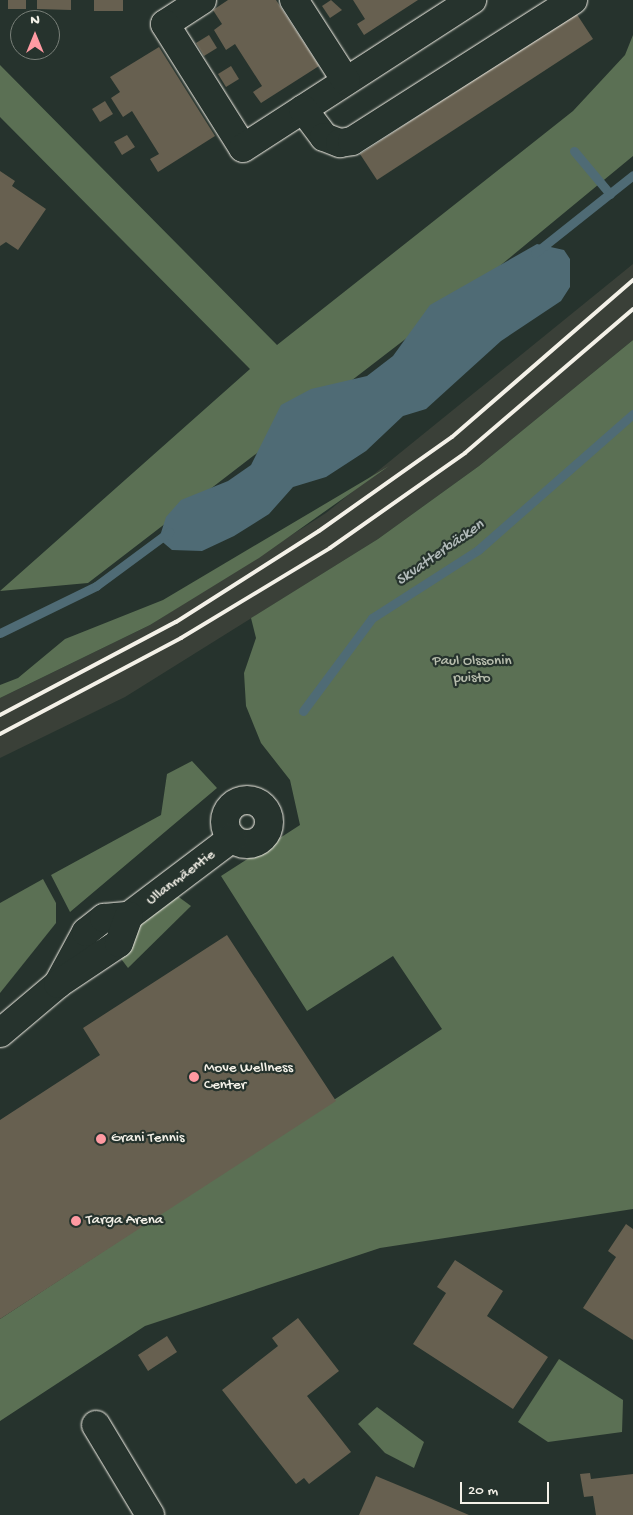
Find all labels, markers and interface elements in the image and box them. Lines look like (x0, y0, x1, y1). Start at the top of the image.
north arrow (10, 10, 60, 60)
text: N (30, 12, 40, 29)
water label: Skvatterbäcken (393, 517, 489, 591)
park label: Paul Olssonin puisto (432, 652, 512, 687)
street label: Ullanmäentie (143, 846, 219, 910)
place label: Move Wellness Center (204, 1059, 293, 1094)
marker: Move Wellness Center (188, 1071, 200, 1083)
place label: Grani Tennis (111, 1130, 185, 1148)
marker: Grani Tennis (95, 1133, 107, 1145)
place label: Targa Arena (86, 1212, 163, 1230)
marker: Targa Arena (70, 1215, 82, 1227)
scale bar (463, 1472, 552, 1504)
text: 20 m (468, 1482, 498, 1500)

